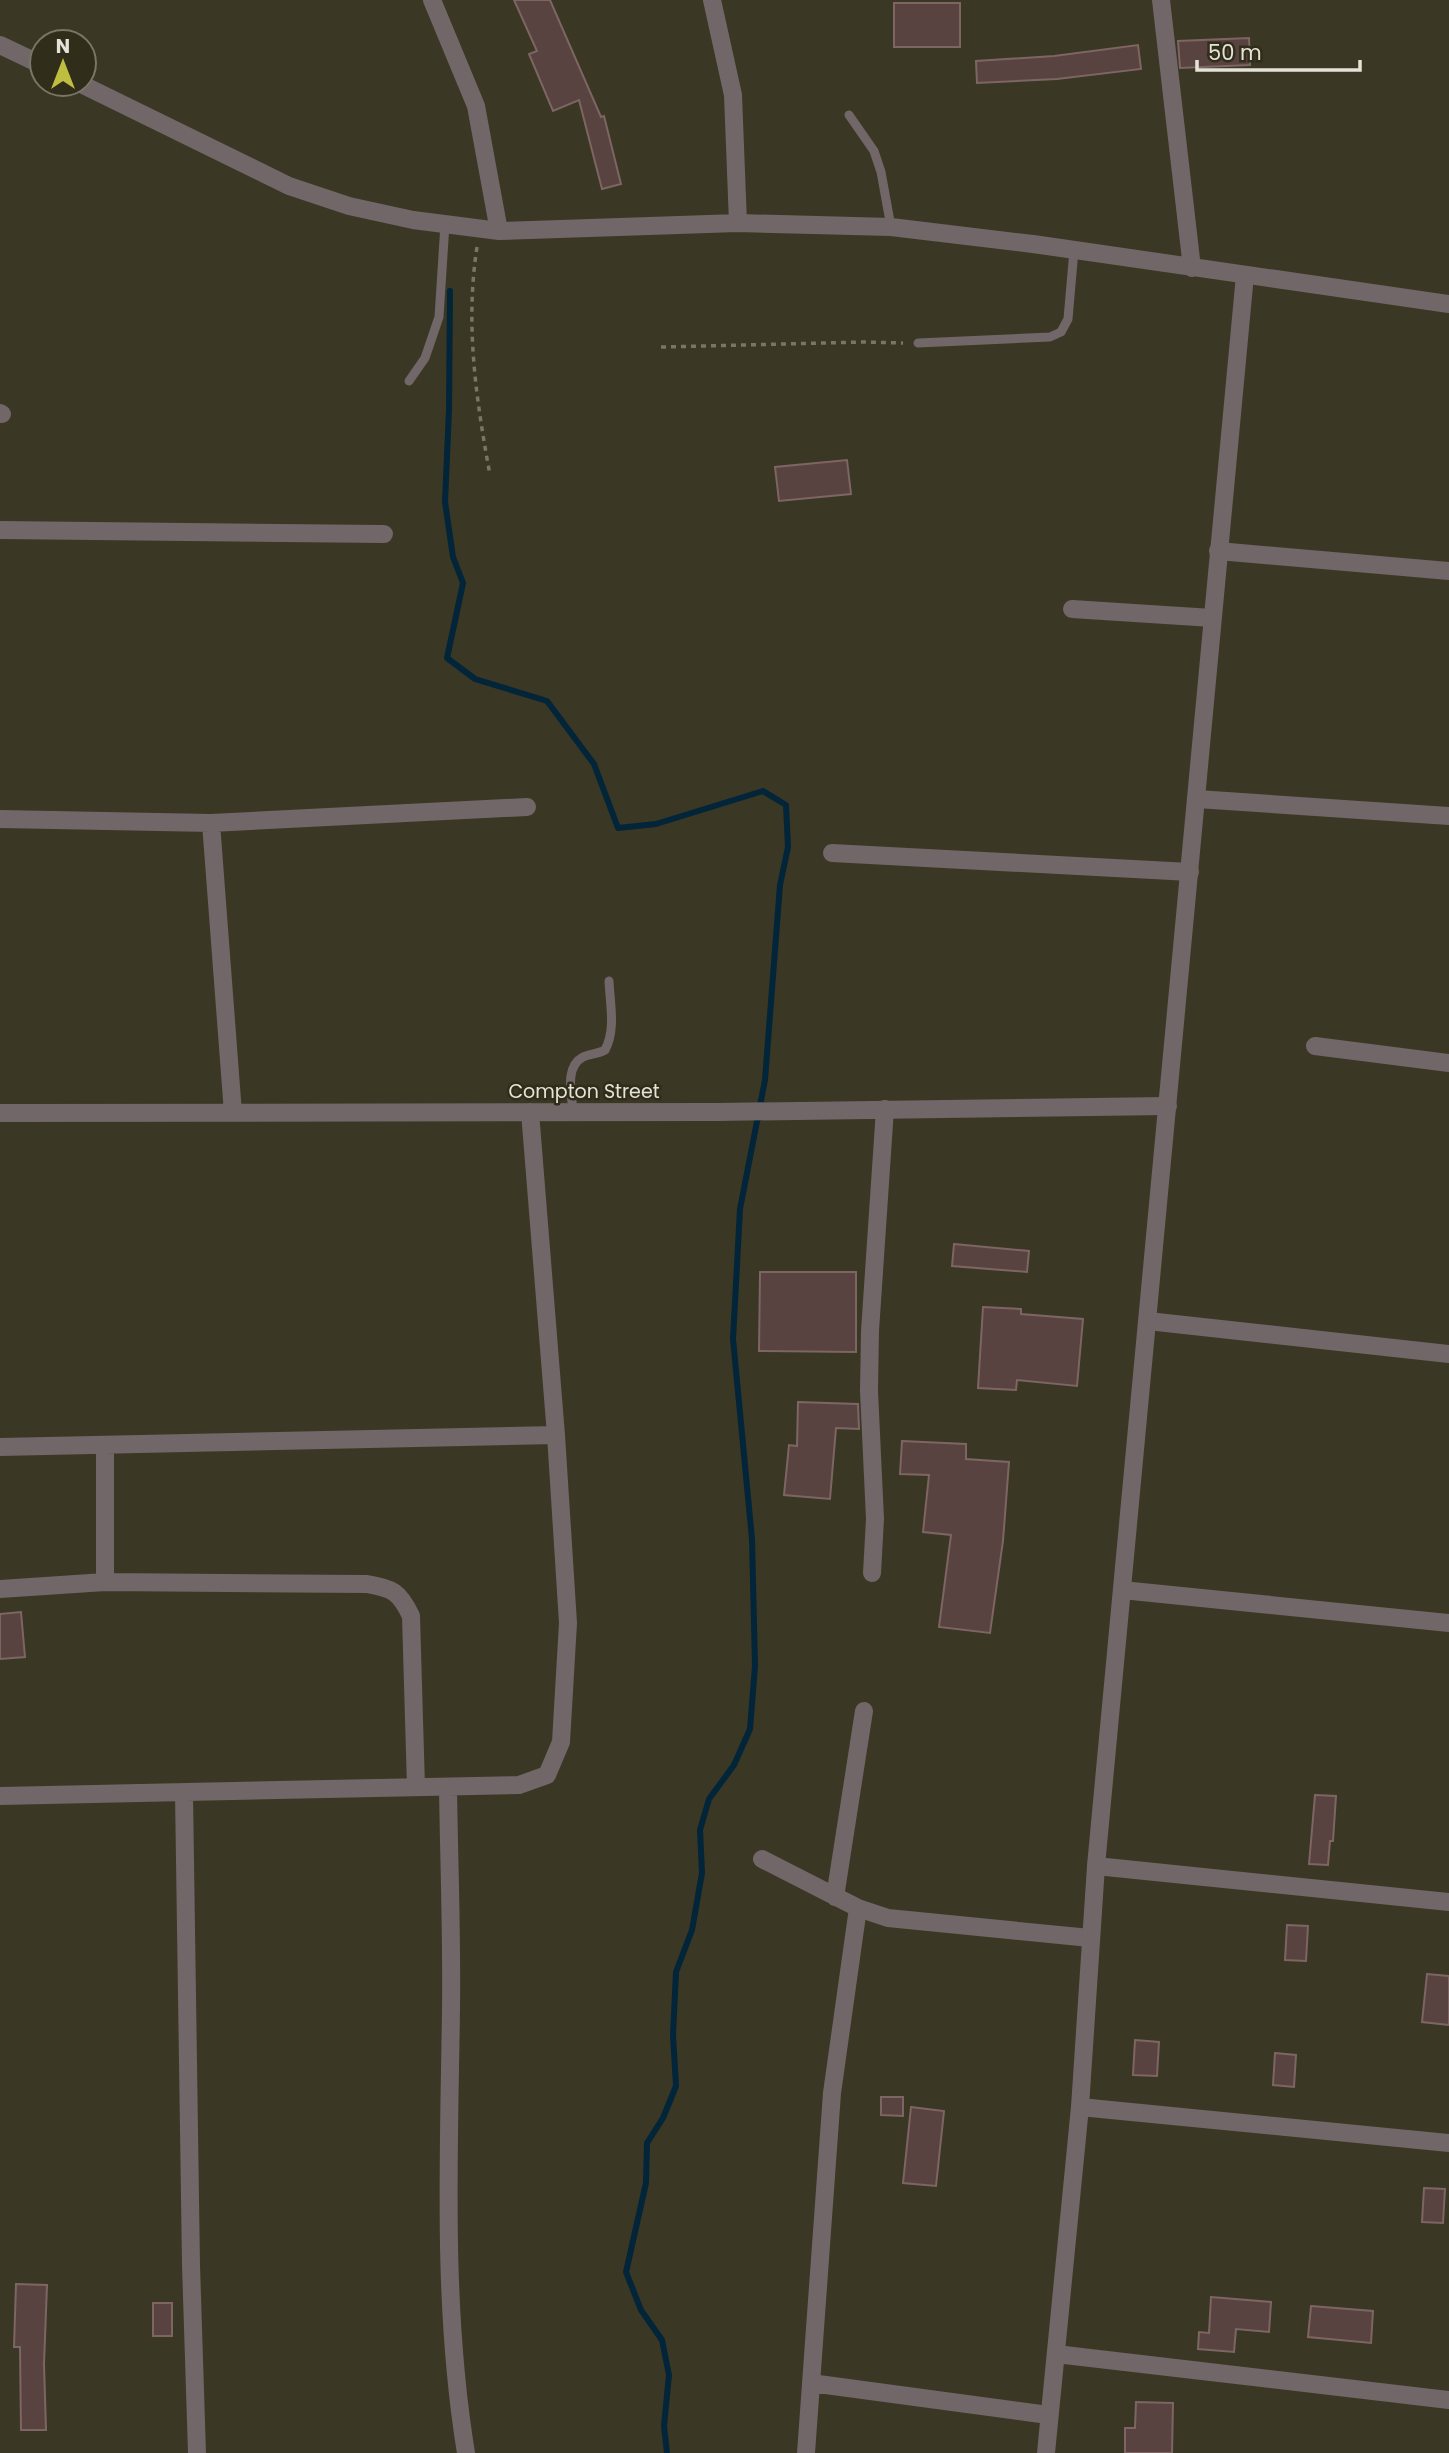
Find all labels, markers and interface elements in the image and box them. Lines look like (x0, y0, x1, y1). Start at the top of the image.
north arrow (28, 28, 98, 98)
scale bar (1197, 28, 1360, 72)
text: N (56, 33, 70, 60)
text: 50 m (1208, 38, 1262, 67)
street label: Compton Street (508, 1078, 660, 1105)

